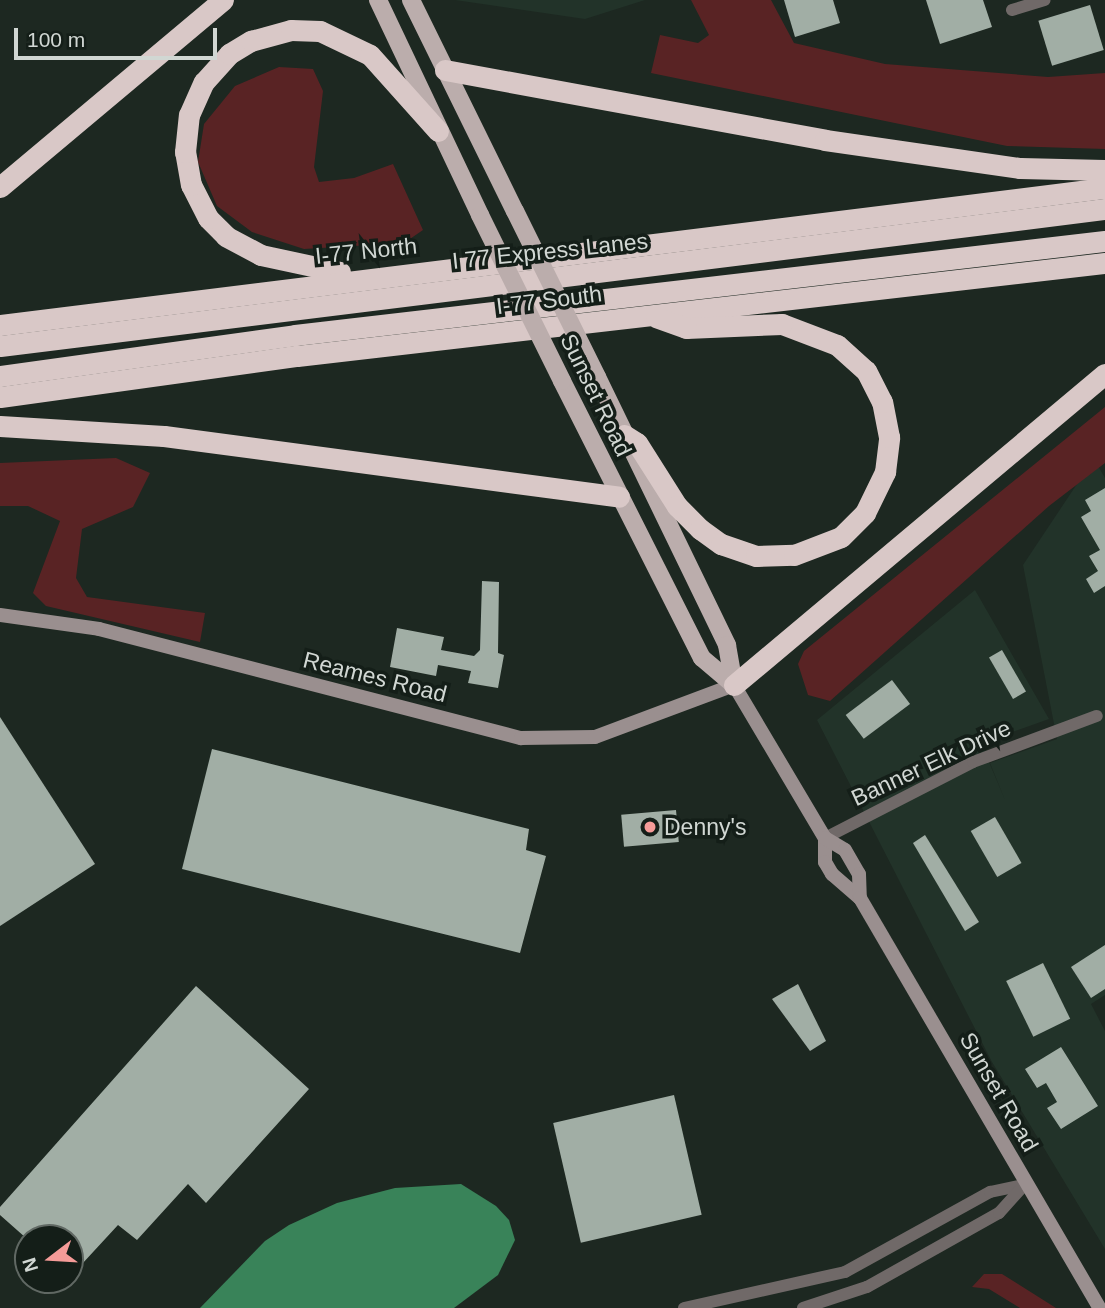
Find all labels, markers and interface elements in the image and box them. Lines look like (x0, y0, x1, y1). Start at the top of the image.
scale bar (18, 14, 220, 58)
text: 100 m (27, 28, 85, 51)
street label: I 77 Express Lanes (451, 227, 649, 275)
street label: I-77 North (314, 232, 418, 270)
street label: I-77 South (495, 280, 603, 320)
street label: Sunset Road (554, 329, 638, 461)
street label: Reames Road (300, 646, 450, 708)
street label: Banner Elk Drive (847, 714, 1015, 812)
place label: Denny's (664, 813, 746, 841)
marker: Denny's (642, 819, 658, 835)
street label: Sunset Road (954, 1028, 1044, 1156)
north arrow (14, 1224, 84, 1294)
text: N (18, 1255, 42, 1274)

